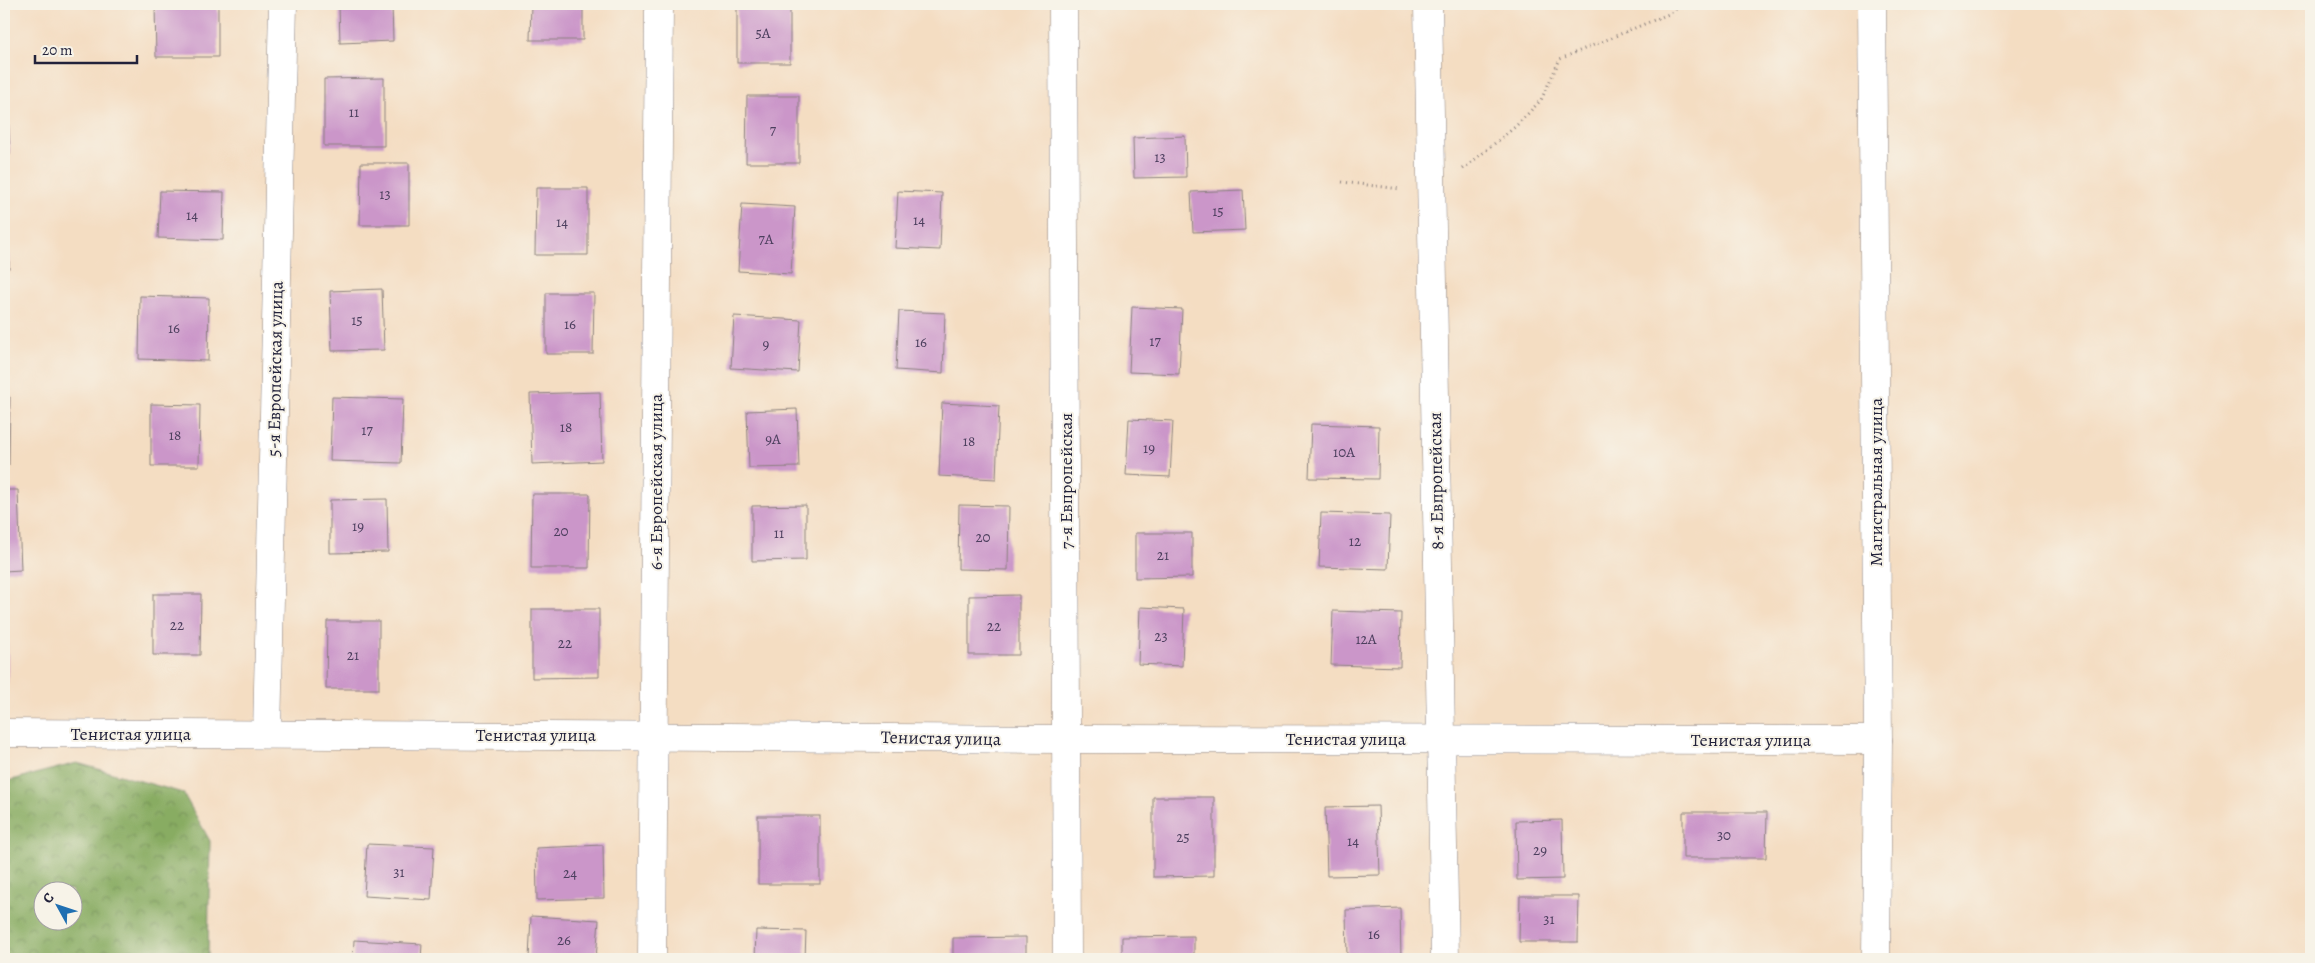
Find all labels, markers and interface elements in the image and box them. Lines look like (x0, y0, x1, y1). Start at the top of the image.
house number: 5А (755, 23, 771, 43)
scale bar (35, 32, 138, 64)
text: 20 m (42, 40, 73, 60)
house number: 11 (349, 102, 359, 122)
house number: 7 (770, 120, 777, 140)
house number: 13 (1154, 147, 1166, 167)
house number: 13 (379, 184, 391, 204)
house number: 15 (1212, 201, 1224, 221)
house number: 14 (186, 205, 198, 225)
house number: 14 (913, 210, 925, 230)
house number: 14 (556, 212, 568, 232)
house number: 7А (758, 229, 774, 249)
street label: 5-я Европейская улица (261, 280, 289, 457)
house number: 15 (351, 310, 363, 330)
house number: 16 (564, 314, 576, 334)
house number: 16 (168, 318, 180, 338)
house number: 17 (1149, 331, 1161, 351)
house number: 16 (915, 332, 927, 352)
house number: 9 (763, 334, 770, 354)
street label: 6-я Европейская улица (644, 393, 668, 570)
street label: Магистральная улица (1864, 397, 1888, 566)
street label: 8-я Евпропейская (1423, 412, 1449, 550)
street label: 7-я Евпропейская (1054, 413, 1078, 549)
house number: 18 (560, 417, 572, 437)
house number: 17 (361, 420, 373, 440)
house number: 18 (169, 425, 181, 445)
house number: 9А (765, 429, 781, 449)
house number: 18 (963, 431, 975, 451)
house number: 19 (1143, 438, 1155, 458)
house number: 10А (1333, 442, 1355, 462)
house number: 19 (352, 516, 364, 536)
house number: 20 (553, 521, 569, 541)
house number: 11 (774, 523, 784, 543)
house number: 20 (975, 527, 991, 547)
house number: 12 (1349, 531, 1361, 551)
house number: 21 (1157, 545, 1169, 565)
house number: 22 (170, 615, 184, 635)
house number: 22 (987, 616, 1001, 636)
house number: 23 (1154, 626, 1168, 646)
house number: 12А (1355, 629, 1377, 649)
house number: 22 (558, 633, 572, 653)
house number: 21 (347, 645, 359, 665)
street label: Тенистая улица (71, 722, 192, 746)
street label: Тенистая улица (476, 723, 597, 747)
street label: Тенистая улица (881, 725, 1002, 751)
street label: Тенистая улица (1286, 727, 1407, 751)
street label: Тенистая улица (1691, 728, 1812, 752)
house number: 30 (1717, 825, 1731, 845)
house number: 25 (1176, 827, 1190, 847)
house number: 14 (1347, 831, 1359, 851)
house number: 29 (1533, 840, 1547, 860)
house number: 31 (393, 862, 405, 882)
house number: 24 (563, 863, 577, 883)
north arrow (32, 880, 82, 930)
text: С (38, 888, 59, 907)
house number: 31 (1543, 909, 1555, 929)
house number: 16 (1368, 924, 1380, 944)
house number: 26 (557, 930, 571, 950)

